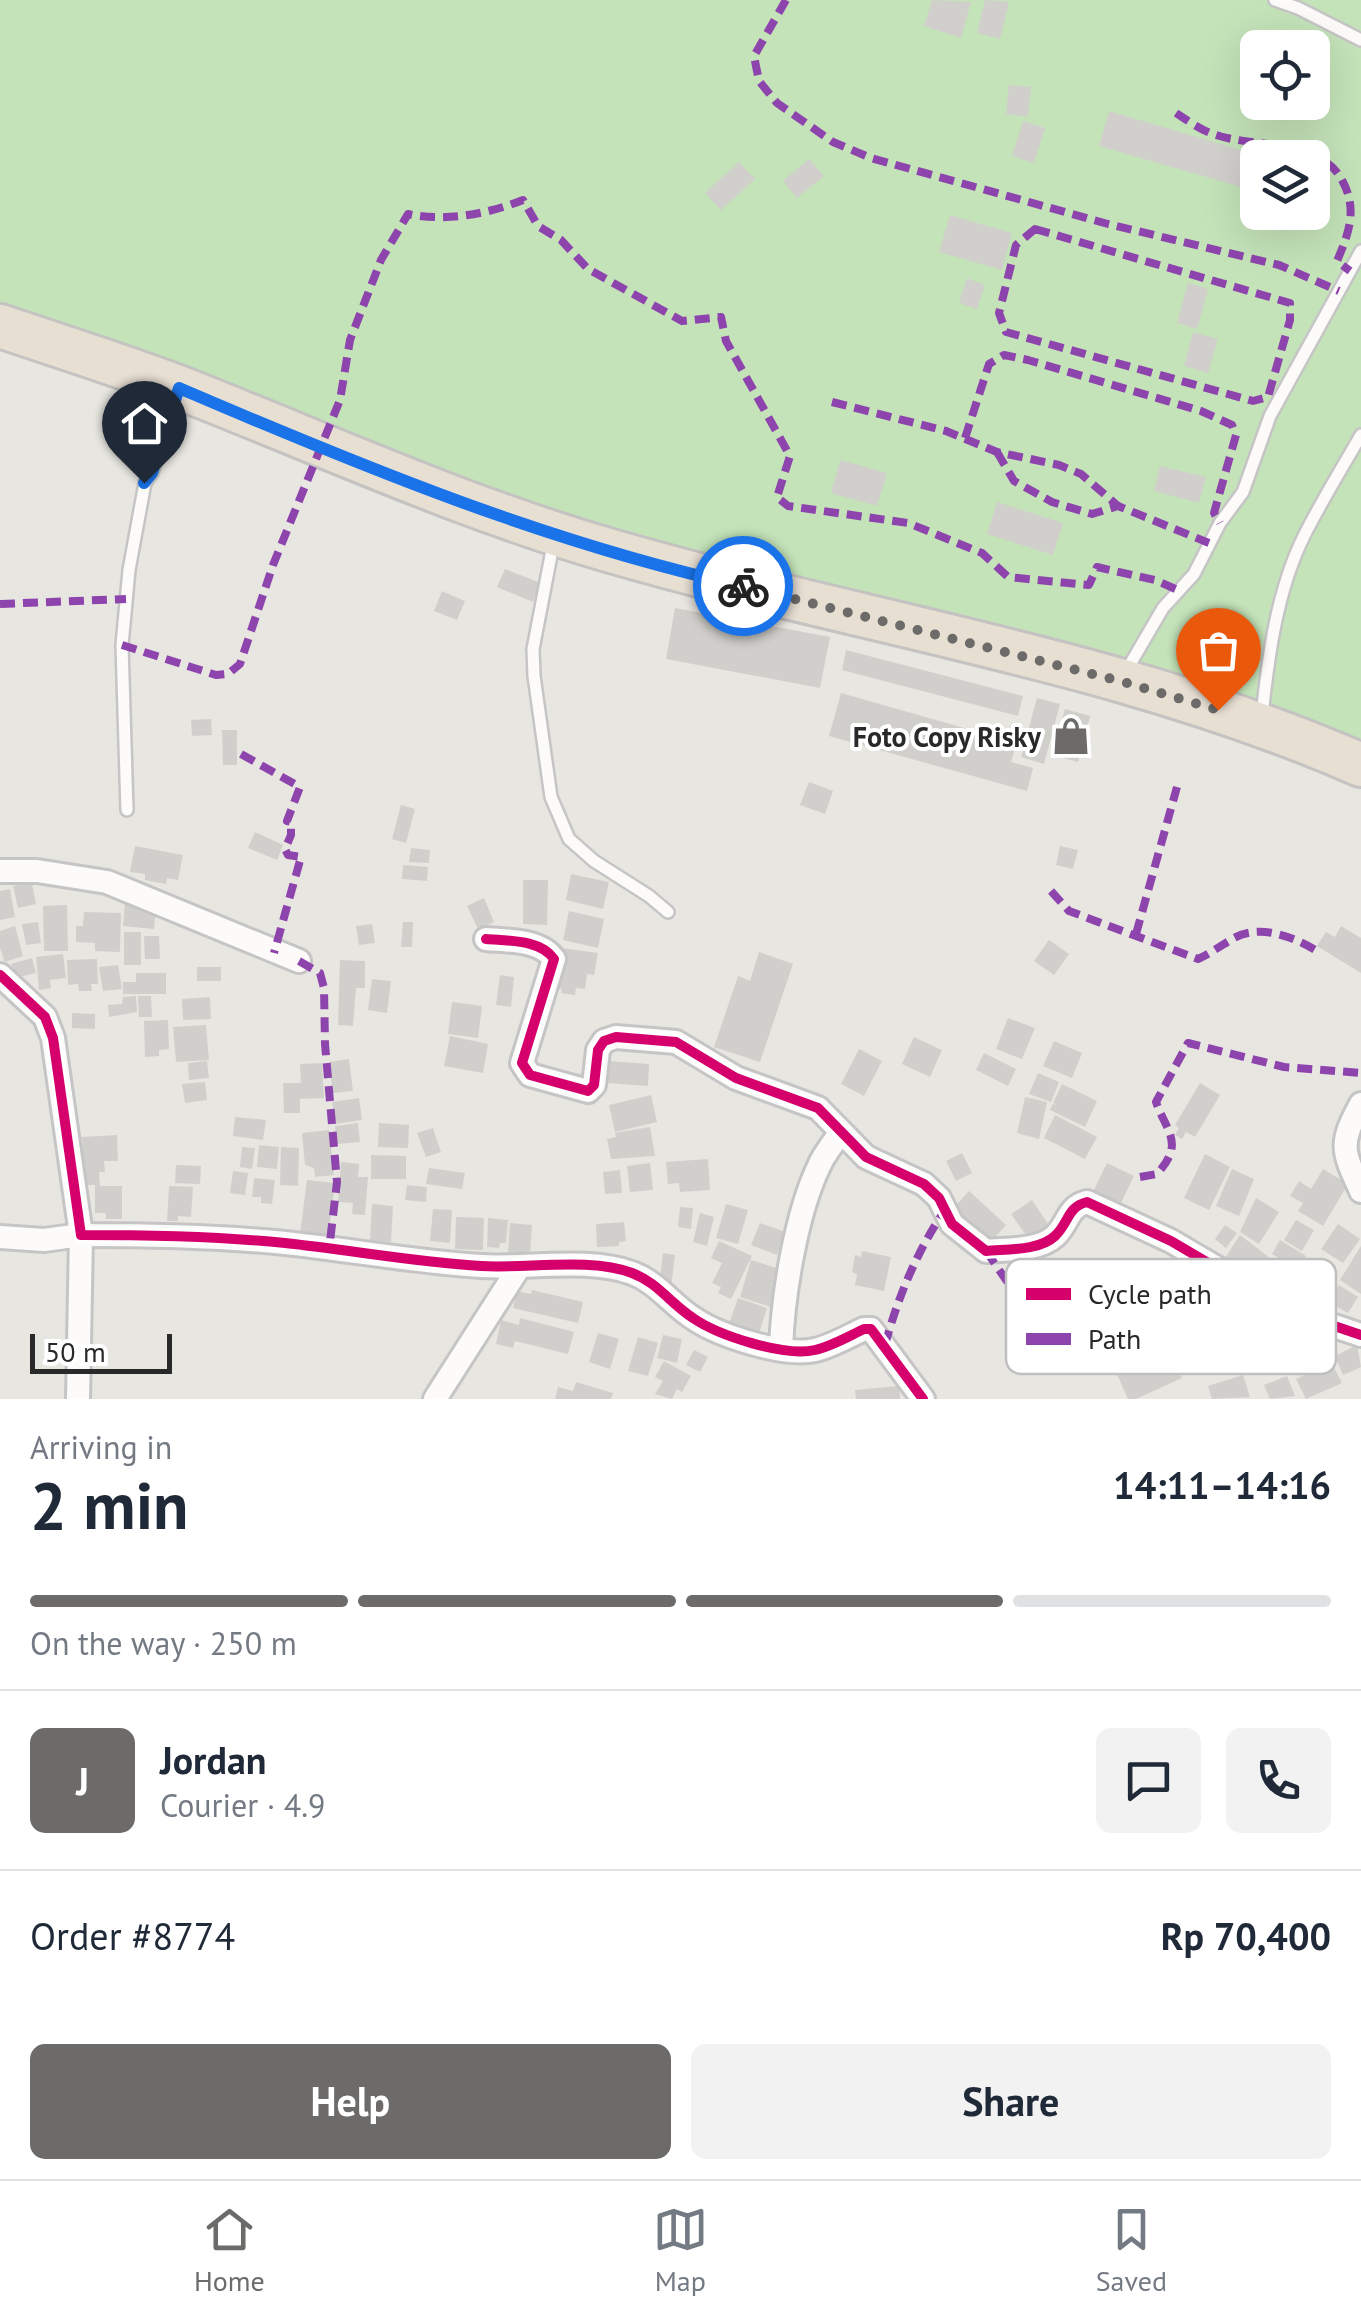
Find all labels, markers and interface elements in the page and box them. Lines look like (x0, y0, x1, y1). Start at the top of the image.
map controls (1240, 30, 1330, 230)
button: locate (1240, 30, 1330, 120)
button: layers (1240, 140, 1330, 230)
pin (102, 381, 187, 484)
icon: home (117, 396, 172, 451)
courier (693, 536, 793, 636)
icon: bike (716, 559, 771, 614)
pin (1176, 608, 1261, 711)
icon: bag (1191, 623, 1246, 678)
shop icon: Foto Copy Risky (1050, 715, 1092, 757)
place label: Foto Copy Risky (853, 718, 1042, 755)
legend (1006, 1259, 1336, 1374)
text: Cycle path (1088, 1275, 1212, 1312)
text: Path (1088, 1320, 1141, 1357)
scale bar (30, 1329, 172, 1374)
text: 50 m (45, 1333, 106, 1370)
text: Arriving in (30, 1426, 172, 1468)
text: 14:11–14:16 (1113, 1460, 1331, 1509)
text: 2 min (30, 1463, 189, 1547)
text: On the way · 250 m (30, 1622, 297, 1664)
button: chat (1096, 1728, 1201, 1833)
button: phone (1226, 1728, 1331, 1833)
text: Jordan (160, 1735, 266, 1784)
text: J (76, 1756, 89, 1805)
text: Courier · 4.9 (160, 1784, 326, 1826)
text: Order #8774 (30, 1911, 235, 1960)
text: Rp 70,400 (1161, 1911, 1331, 1960)
button: Help (30, 2044, 671, 2159)
button: Share (691, 2044, 1331, 2159)
tab: Home (194, 2202, 265, 2299)
tab: Map (653, 2202, 708, 2299)
tab: Saved (1096, 2202, 1167, 2299)

